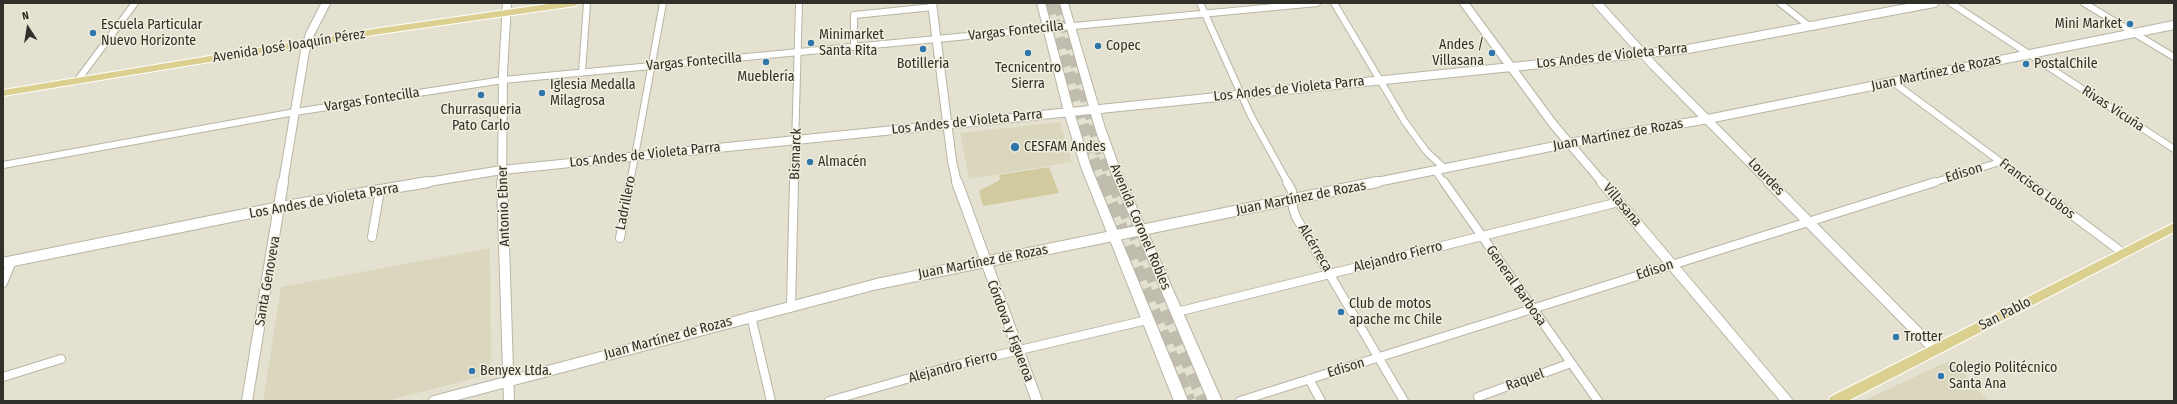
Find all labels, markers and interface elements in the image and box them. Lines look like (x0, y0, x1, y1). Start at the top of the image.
north arrow (8, 8, 48, 48)
text: N (21, 9, 30, 23)
place label: Mini Market (2055, 16, 2122, 32)
place label: Escuela Particular Nuevo Horizonte (101, 17, 202, 50)
street label: Vargas Fontecilla (967, 18, 1065, 44)
marker: Mini Market (2125, 19, 2135, 29)
street label: Avenida José Joaquín Pérez (212, 26, 366, 66)
place label: Minimarket Santa Rita (819, 27, 884, 60)
marker: Escuela Particular Nuevo Horizonte (88, 28, 98, 38)
place label: Andes / Villasana (1432, 37, 1484, 70)
marker: Minimarket Santa Rita (806, 38, 816, 48)
place label: Copec (1106, 38, 1141, 54)
street label: Los Andes de Violeta Parra (1536, 40, 1688, 72)
marker: Copec (1093, 41, 1103, 51)
marker: Botilleria (918, 44, 928, 54)
marker: Tecnicentro Sierra (1023, 48, 1033, 58)
marker: Andes / Villasana (1487, 48, 1497, 58)
street label: Vargas Fontecilla (646, 49, 742, 75)
street label: Juan Martínez de Rozas (1870, 51, 2002, 95)
place label: Botilleria (897, 56, 949, 72)
place label: PostalChile (2034, 56, 2098, 72)
marker: Mueblería (761, 57, 771, 67)
marker: PostalChile (2021, 59, 2031, 69)
place label: Tecnicentro Sierra (995, 60, 1061, 92)
place label: Mueblería (737, 69, 795, 85)
street label: Los Andes de Violeta Parra (1213, 73, 1365, 105)
place label: Iglesia Medalla Milagrosa (550, 77, 636, 110)
street label: Rivas Vicuña (2079, 83, 2147, 135)
street label: Vargas Fontecilla (323, 84, 421, 116)
marker: Iglesia Medalla Milagrosa (537, 88, 547, 98)
marker: Churrasqueria Pato Carlo (476, 90, 486, 100)
place label: Churrasqueria Pato Carlo (441, 102, 521, 134)
street label: Los Andes de Violeta Parra (891, 106, 1043, 138)
street label: Juan Martínez de Rozas (1552, 115, 1684, 155)
street label: Bismarck (787, 128, 805, 180)
street label: Los Andes de Violeta Parra (569, 139, 721, 171)
place label: CESFAM Andes (1024, 139, 1106, 155)
marker: CESFAM Andes (1009, 141, 1021, 153)
place label: Almacén (818, 154, 867, 170)
street label: Lourdes (1744, 155, 1788, 199)
street label: Francisco Lobos (1996, 155, 2078, 223)
marker: Almacén (805, 157, 815, 167)
street label: Edison (1943, 159, 1985, 187)
street label: Avenida Coronel Robles (1106, 162, 1174, 292)
street label: Antonio Ebner (494, 165, 514, 247)
street label: Ladrillero (613, 174, 639, 232)
street label: Juan Martínez de Rozas (1235, 177, 1367, 219)
street label: Los Andes de Violeta Parra (248, 180, 400, 222)
street label: Villasana (1599, 180, 1645, 230)
street label: Alcérreca (1294, 221, 1336, 275)
street label: Santa Genoveva (252, 235, 284, 327)
street label: Alejandro Fierro (1352, 238, 1444, 276)
street label: Juan Martínez de Rozas (917, 241, 1049, 283)
street label: General Barbosa (1482, 243, 1550, 329)
street label: Edison (1634, 256, 1676, 284)
street label: Córdova y Figueroa (983, 278, 1037, 384)
street label: San Pablo (1976, 294, 2034, 334)
place label: Club de motos apache mc Chile (1349, 296, 1442, 328)
marker: Club de motos apache mc Chile (1336, 307, 1346, 317)
street label: Juan Martínez de Rozas (602, 313, 734, 363)
place label: Trotter (1904, 329, 1943, 345)
marker: Trotter (1891, 332, 1901, 342)
street label: Alejandro Fierro (907, 347, 999, 387)
street label: Edison (1325, 354, 1367, 382)
place label: Colegio Politécnico Santa Ana (1949, 360, 2057, 392)
place label: Benyex Ltda. (480, 363, 552, 379)
street label: Raquel (1503, 365, 1547, 395)
marker: Benyex Ltda. (467, 366, 477, 376)
marker: Colegio Politécnico Santa Ana (1936, 371, 1946, 381)

